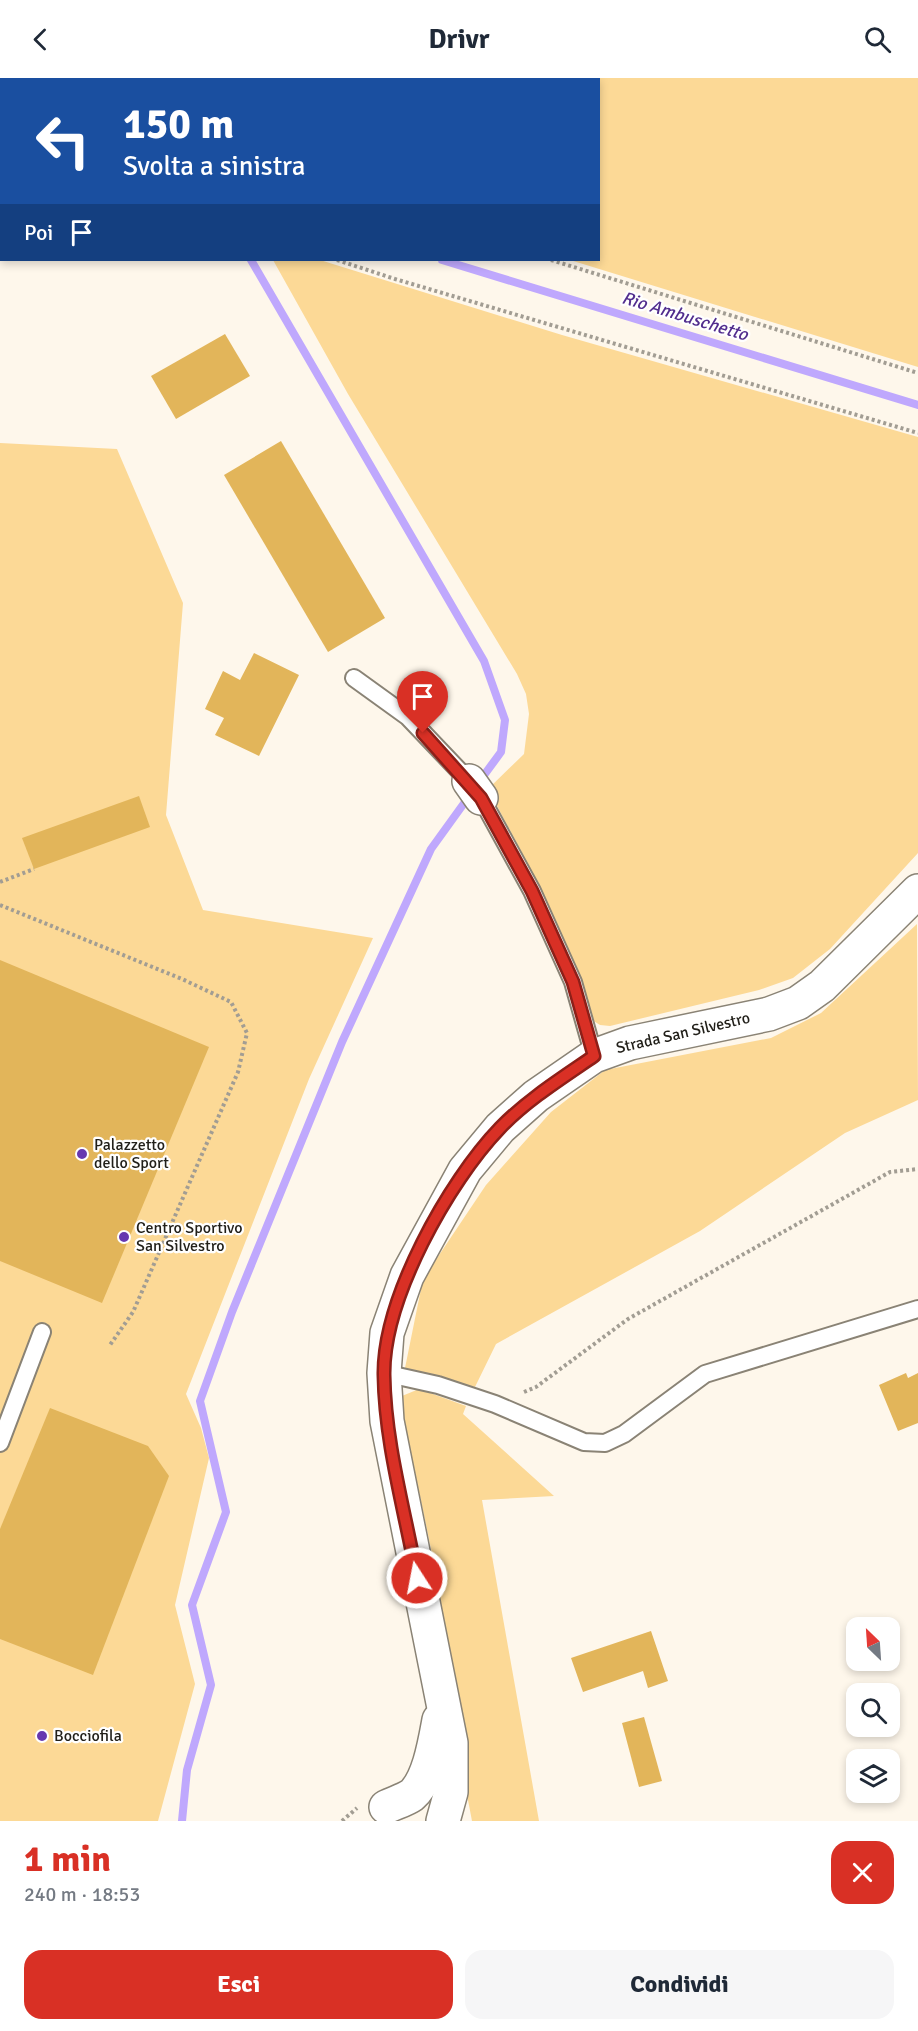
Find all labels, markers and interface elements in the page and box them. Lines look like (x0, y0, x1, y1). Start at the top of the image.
icon: back (24, 23, 57, 56)
text: Drivr (429, 23, 489, 56)
icon: search (861, 23, 894, 56)
text: 150 m (123, 99, 234, 150)
icon: left (24, 102, 102, 180)
text: Svolta a sinistra (123, 150, 306, 183)
icon: arrive (65, 216, 98, 249)
text: Poi (24, 219, 53, 246)
water label: Rio Ambuschetto (619, 286, 752, 346)
pin (397, 671, 448, 733)
icon: arrive (406, 680, 439, 713)
street label: Strada San Silvestro (614, 1008, 752, 1058)
place label: Palazzetto dello Sport (94, 1135, 169, 1173)
marker: Palazzetto dello Sport (75, 1147, 89, 1161)
place label: Centro Sportivo San Silvestro (136, 1218, 243, 1256)
marker: Centro Sportivo San Silvestro (117, 1230, 131, 1244)
position arrow (385, 1546, 449, 1610)
north arrow (846, 1617, 900, 1671)
map controls (846, 1617, 900, 1803)
button: search (846, 1683, 900, 1737)
place label: Bocciofila (54, 1726, 122, 1746)
marker: Bocciofila (35, 1729, 49, 1743)
button: layers (846, 1749, 900, 1803)
text: 1 min (24, 1837, 111, 1882)
button: close (831, 1841, 894, 1904)
text: 240 m · 18:53 (24, 1882, 140, 1907)
button: Esci (24, 1950, 453, 2019)
button: Condividi (465, 1950, 894, 2019)

